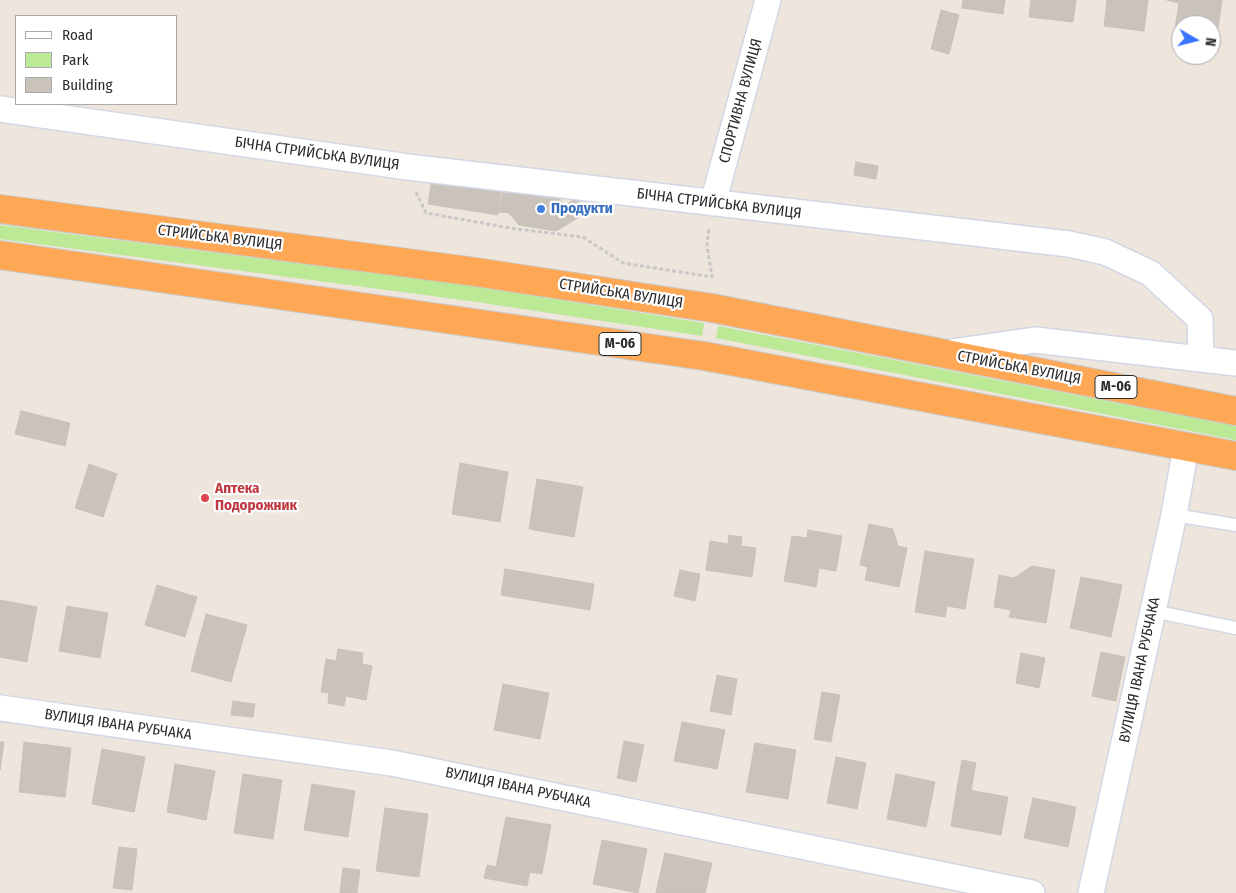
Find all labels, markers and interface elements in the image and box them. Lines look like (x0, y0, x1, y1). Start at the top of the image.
legend (15, 15, 178, 105)
north arrow (1171, 15, 1221, 65)
text: Road (62, 26, 93, 44)
street label: СПОРТИВНА ВУЛИЦЯ (716, 37, 766, 165)
text: N (1201, 37, 1219, 47)
text: Park (62, 51, 89, 69)
text: Building (62, 76, 113, 94)
street label: БІЧНА СТРИЙСЬКА ВУЛИЦЯ (234, 134, 400, 174)
street label: БІЧНА СТРИЙСЬКА ВУЛИЦЯ (636, 185, 802, 223)
place label: Продукти (551, 200, 613, 218)
marker: Продукти (535, 203, 547, 215)
street label: СТРИЙСЬКА ВУЛИЦЯ (157, 221, 283, 255)
street label: СТРИЙСЬКА ВУЛИЦЯ (558, 275, 684, 313)
road number: М-06 (599, 332, 641, 356)
street label: СТРИЙСЬКА ВУЛИЦЯ (956, 347, 1082, 389)
road number: М-06 (1095, 376, 1137, 398)
place label: Аптека Подорожник (215, 480, 297, 515)
marker: Аптека Подорожник (199, 492, 211, 504)
street label: ВУЛИЦЯ ІВАНА РУБЧАКА (1116, 595, 1164, 745)
street label: ВУЛИЦЯ ІВАНА РУБЧАКА (43, 706, 193, 744)
street label: ВУЛИЦЯ ІВАНА РУБЧАКА (443, 764, 593, 812)

